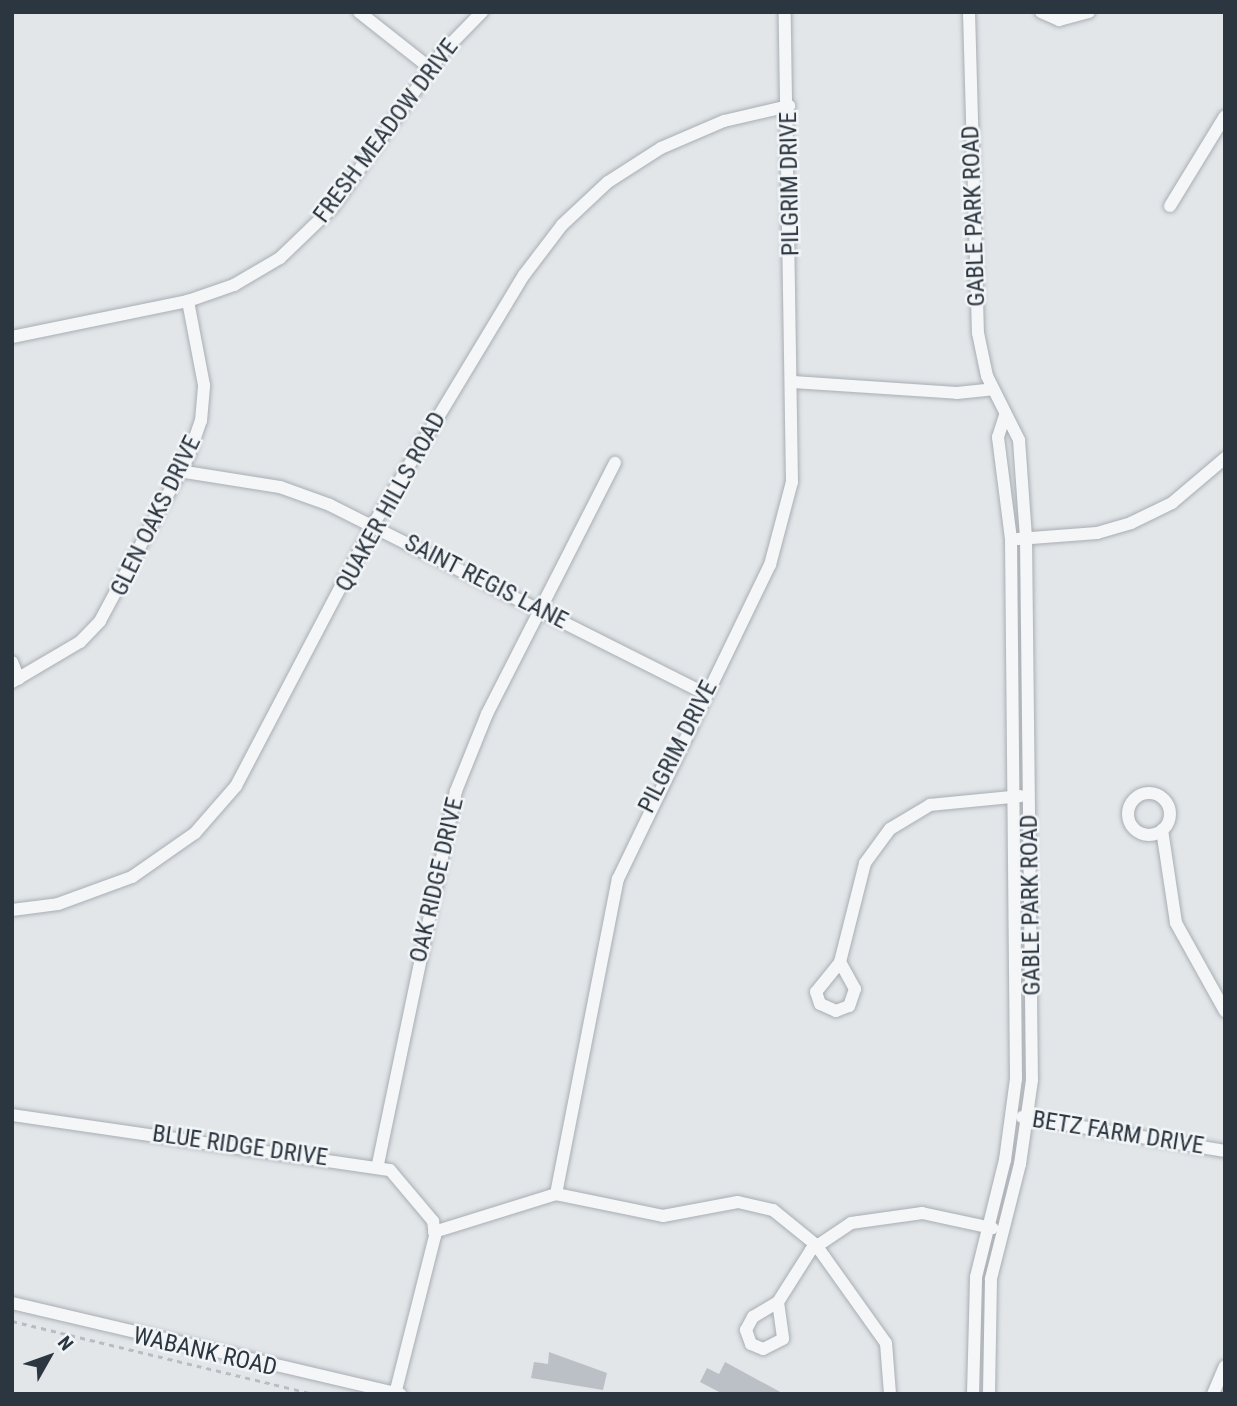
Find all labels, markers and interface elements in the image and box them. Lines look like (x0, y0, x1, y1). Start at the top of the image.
street label: FRESH MEADOW DRIVE (307, 33, 465, 229)
street label: PILGRIM DRIVE (774, 112, 806, 256)
street label: GABLE PARK ROAD (956, 125, 992, 307)
street label: QUAKER HILLS ROAD (330, 407, 452, 597)
street label: GLEN OAKS DRIVE (105, 431, 207, 601)
street label: SAINT REGIS LANE (399, 528, 573, 636)
street label: PILGRIM DRIVE (632, 676, 724, 818)
street label: OAK RIDGE DRIVE (404, 795, 470, 965)
street label: GABLE PARK ROAD (1015, 814, 1047, 996)
street label: BETZ FARM DRIVE (1030, 1105, 1206, 1161)
street label: BLUE RIDGE DRIVE (151, 1119, 329, 1173)
street label: WABANK ROAD (130, 1321, 280, 1383)
north arrow (14, 1322, 84, 1392)
text: N (53, 1331, 78, 1355)

